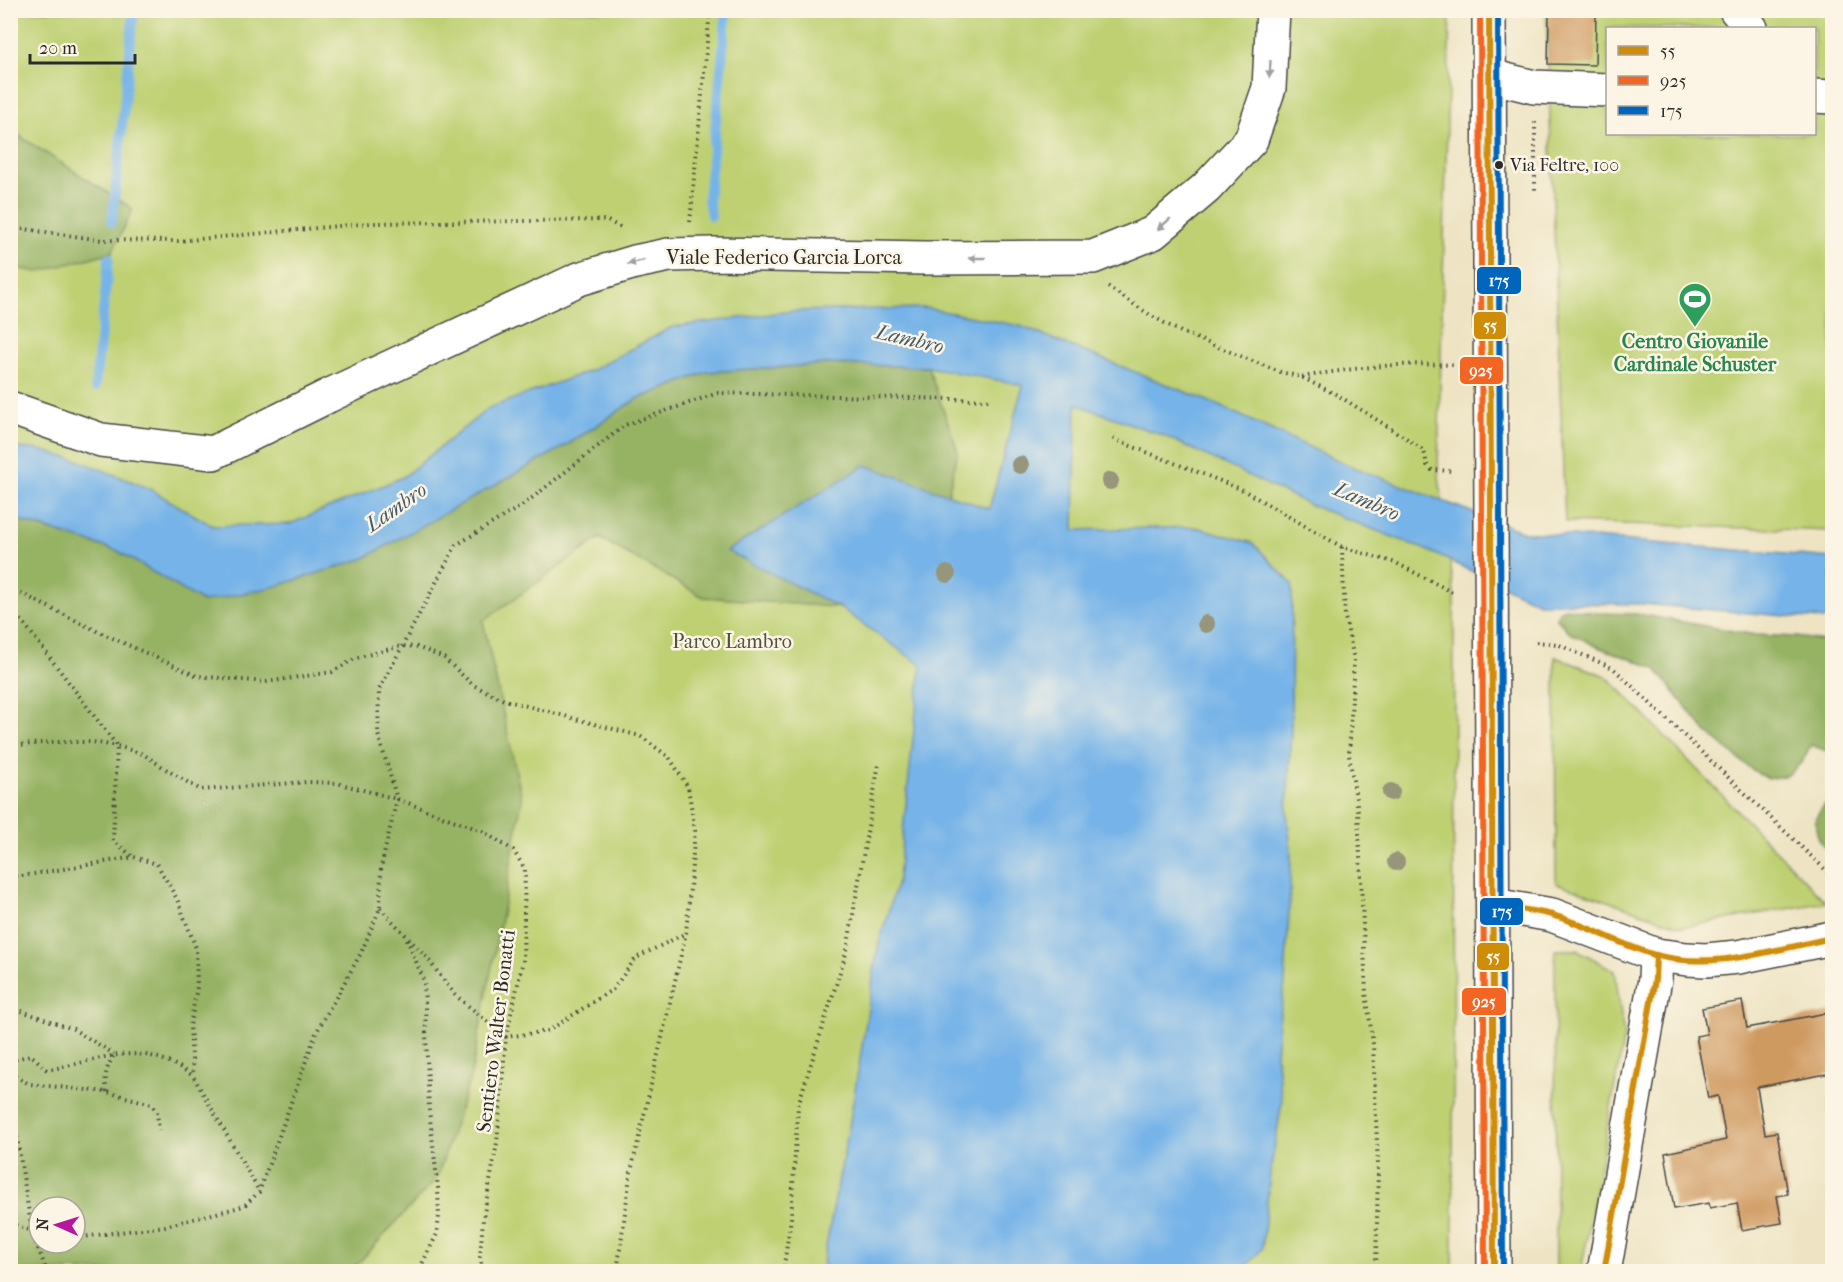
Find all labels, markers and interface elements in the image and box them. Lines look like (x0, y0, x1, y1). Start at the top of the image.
scale bar (30, 27, 135, 65)
legend (1606, 27, 1816, 135)
text: 20 m (39, 38, 77, 59)
text: 55 (1660, 41, 1676, 62)
one-way arrow (1266, 59, 1275, 78)
text: 925 (1660, 71, 1687, 92)
text: 175 (1660, 101, 1683, 122)
place label: Via Feltre, 100 (1509, 155, 1619, 176)
marker: Via Feltre, 100 (1493, 159, 1505, 171)
one-way arrow (1156, 217, 1172, 230)
street label: Viale Federico Garcia Lorca (665, 246, 902, 269)
one-way arrow (968, 253, 987, 263)
one-way arrow (627, 258, 645, 267)
line badge: 175 (1476, 266, 1522, 295)
text: 175 (1489, 271, 1509, 290)
sports icon: Centro Giovanile Cardinale Schuster (1677, 281, 1713, 328)
line badge: 55 (1473, 311, 1507, 340)
text: 55 (1483, 316, 1497, 335)
water label: Lambro (872, 319, 946, 358)
place label: Centro Giovanile Cardinale Schuster (1614, 330, 1777, 376)
line badge: 925 (1459, 356, 1504, 385)
text: 925 (1468, 361, 1493, 381)
water label: Lambro (1329, 476, 1404, 526)
water label: Lambro (359, 477, 431, 538)
park label: Parco Lambro (672, 630, 792, 653)
line badge: 175 (1479, 897, 1524, 926)
text: 175 (1492, 902, 1512, 921)
street label: Sentiero Walter Bonatti (472, 928, 520, 1134)
line badge: 55 (1476, 942, 1510, 971)
text: 55 (1486, 947, 1500, 966)
line badge: 925 (1461, 987, 1507, 1016)
text: 925 (1471, 992, 1496, 1012)
north arrow (27, 1195, 87, 1255)
text: N (33, 1217, 52, 1231)

